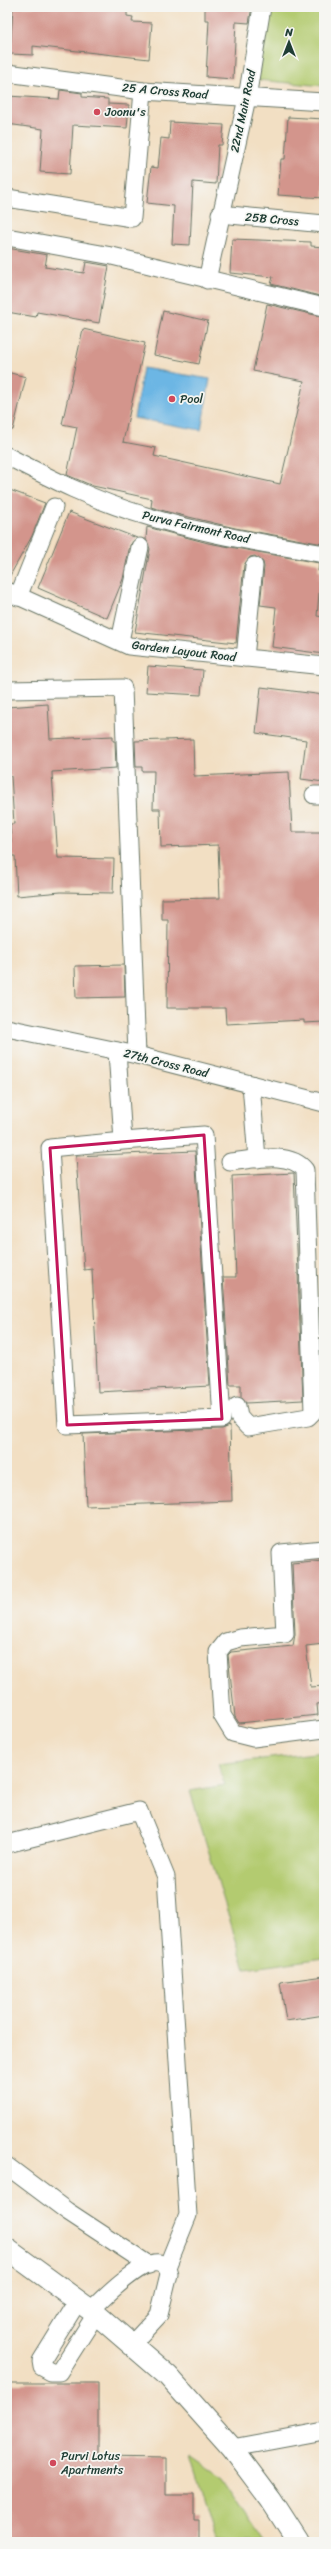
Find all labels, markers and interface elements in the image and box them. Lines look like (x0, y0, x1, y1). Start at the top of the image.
north arrow (269, 22, 309, 62)
text: N (284, 23, 293, 42)
street label: 22nd Main Road (223, 66, 263, 154)
street label: 25 A Cross Road (121, 76, 211, 106)
place label: Joonu's (104, 101, 146, 123)
marker: Joonu's (92, 107, 102, 117)
street label: 25B Cross (244, 206, 300, 232)
place label: Pool (180, 388, 203, 410)
marker: Pool (167, 394, 177, 404)
street label: Purva Fairmont Road (140, 504, 253, 550)
street label: Garden Layout Road (131, 634, 238, 668)
street label: 27th Cross Road (121, 1042, 211, 1084)
place label: Purvi Lotus Apartments (60, 2445, 124, 2481)
marker: Purvi Lotus Apartments (48, 2458, 58, 2468)

